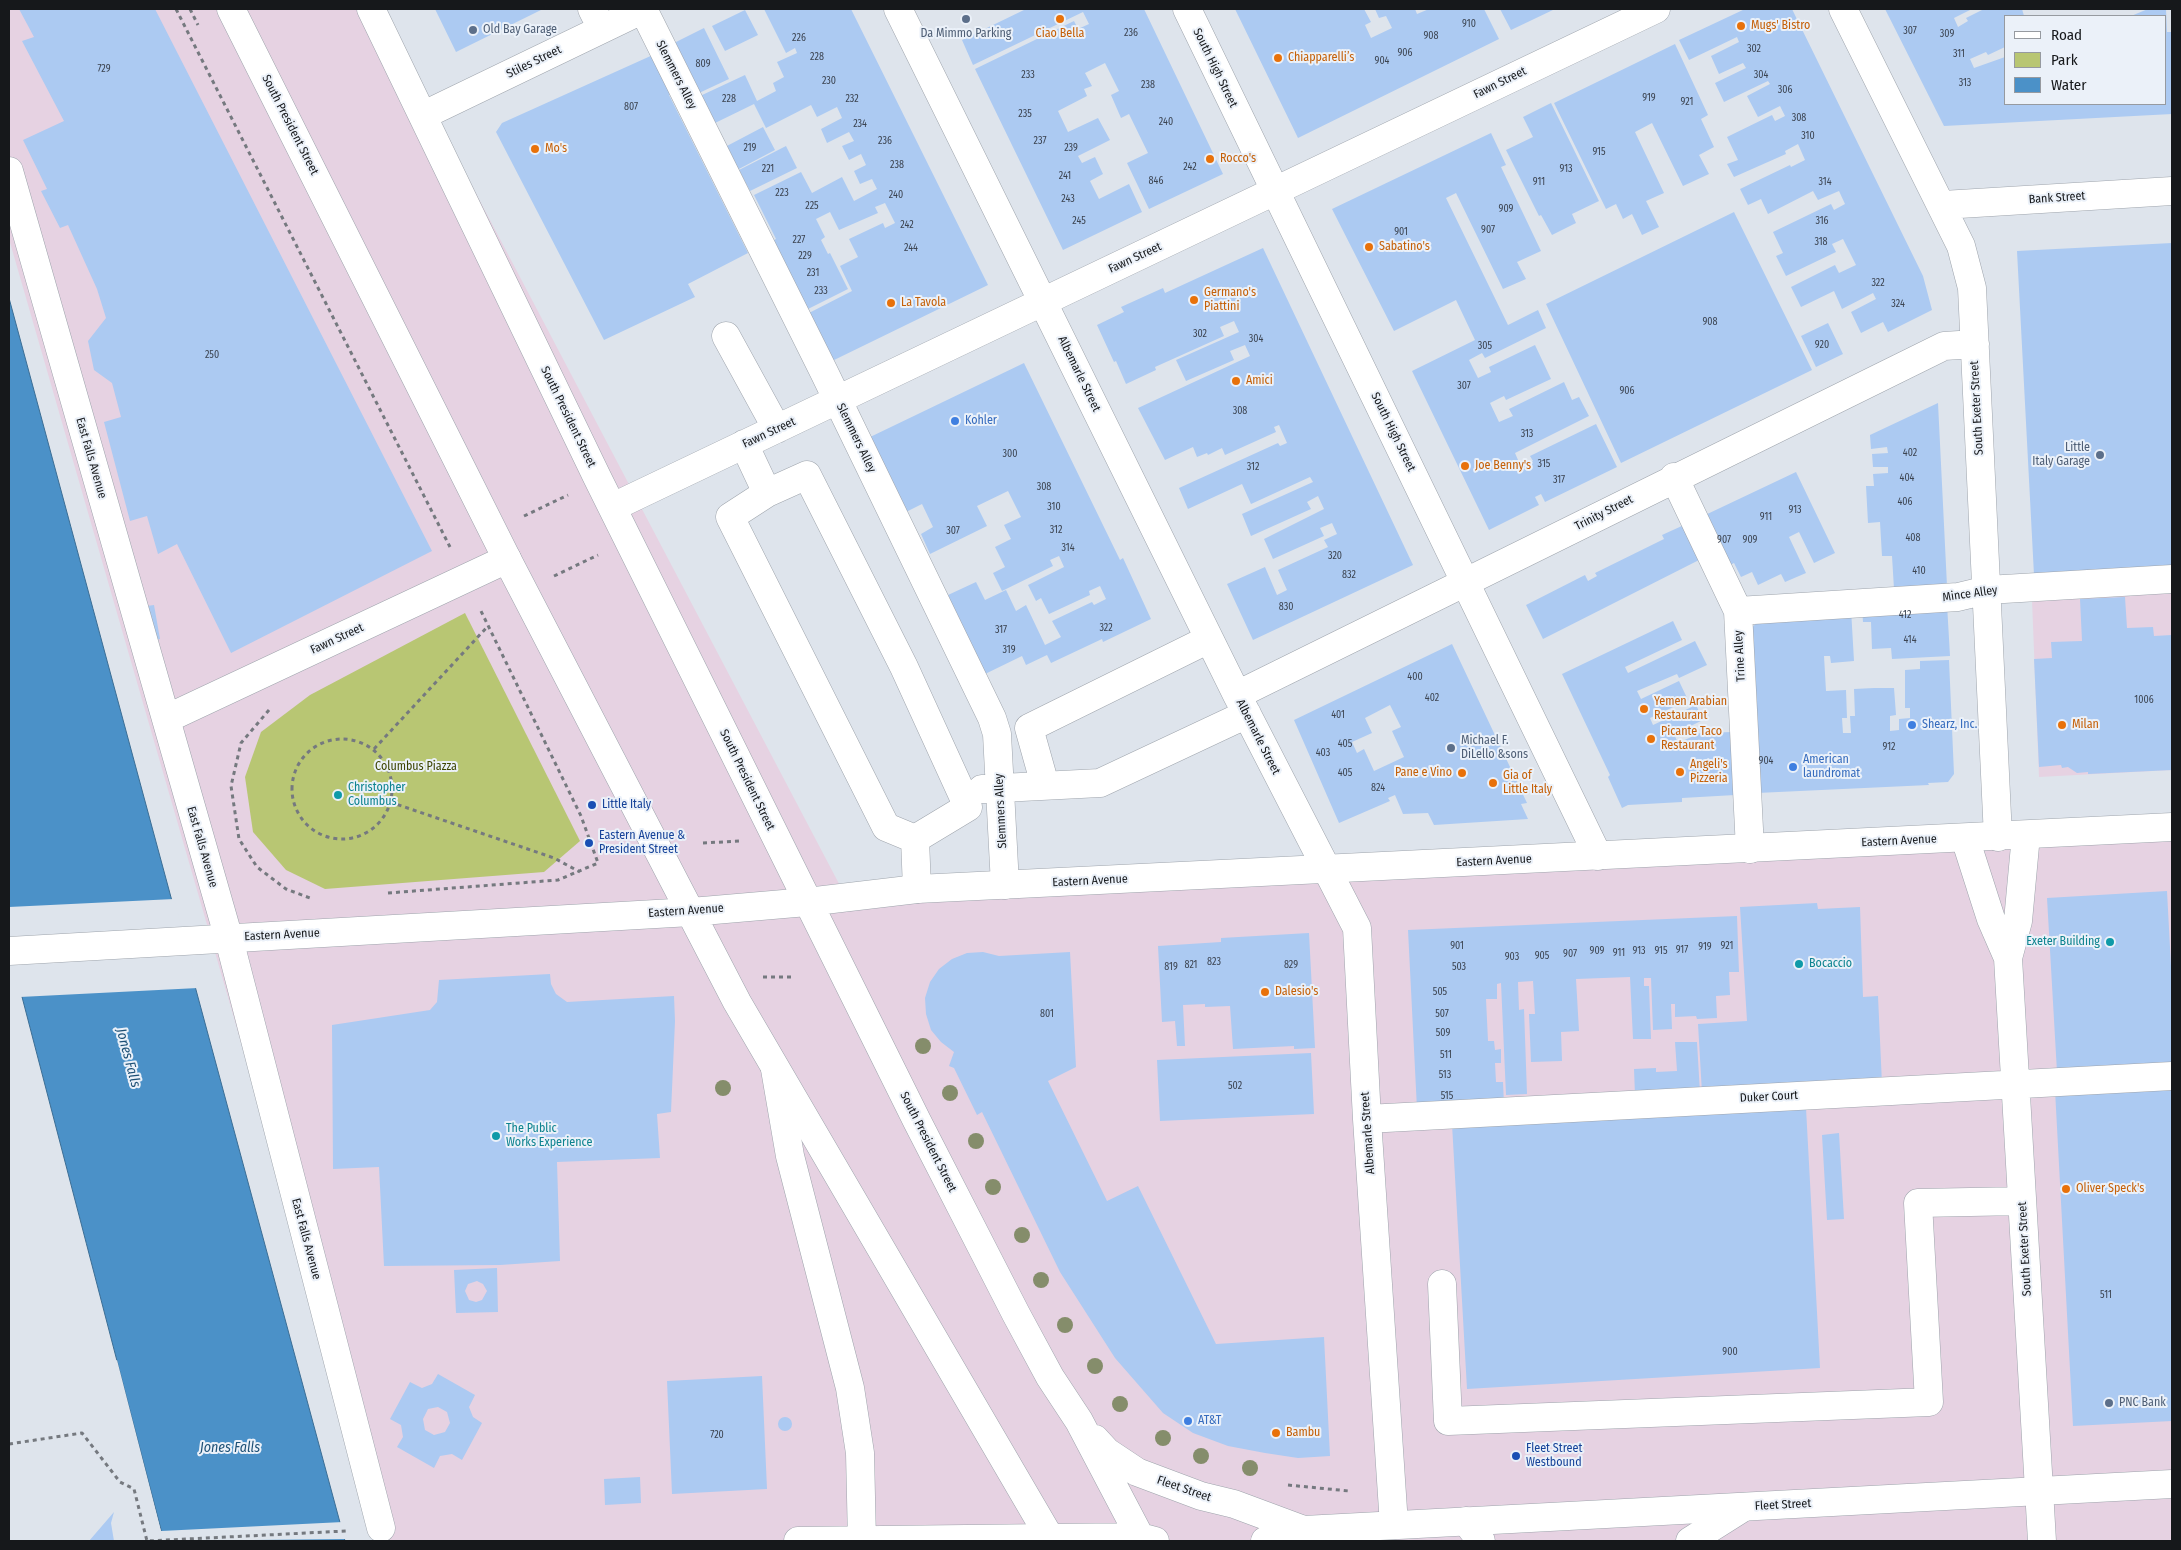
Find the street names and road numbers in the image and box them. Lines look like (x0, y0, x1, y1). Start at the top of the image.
street label: South High Street (1190, 26, 1240, 110)
street label: Slemmers Alley (653, 38, 699, 112)
street label: Stiles Street (504, 43, 564, 81)
street label: Fawn Street (1471, 64, 1529, 102)
street label: South President Street (258, 72, 322, 178)
street label: Bank Street (2028, 189, 2086, 207)
street label: Fawn Street (1106, 239, 1164, 277)
street label: Albemarle Street (1054, 334, 1104, 414)
street label: South Exeter Street (1967, 360, 1987, 456)
street label: South President Street (537, 364, 599, 470)
street label: South High Street (1368, 390, 1418, 474)
street label: Slemmers Alley (833, 401, 879, 475)
street label: Fawn Street (740, 414, 798, 452)
street label: East Falls Avenue (73, 416, 109, 500)
street label: Trinity Street (1573, 492, 1635, 534)
street label: Mince Alley (1942, 583, 1998, 605)
street label: Fawn Street (308, 620, 366, 658)
street label: Trine Alley (1731, 630, 1749, 682)
street label: Albemarle Street (1233, 697, 1283, 777)
street label: South President Street (716, 727, 778, 833)
street label: Slemmers Alley (992, 773, 1010, 849)
street label: East Falls Avenue (184, 805, 220, 889)
street label: Eastern Avenue (1861, 832, 1937, 850)
street label: Eastern Avenue (1456, 852, 1532, 870)
street label: Eastern Avenue (1052, 872, 1128, 890)
street label: Eastern Avenue (648, 901, 724, 921)
street label: Eastern Avenue (244, 926, 320, 944)
street label: Duker Court (1740, 1088, 1798, 1106)
street label: South President Street (896, 1089, 960, 1195)
street label: Albemarle Street (1358, 1091, 1378, 1175)
street label: East Falls Avenue (288, 1197, 324, 1281)
street label: South Exeter Street (2015, 1201, 2035, 1297)
street label: Fleet Street (1155, 1473, 1213, 1505)
street label: Fleet Street (1754, 1496, 1812, 1514)

